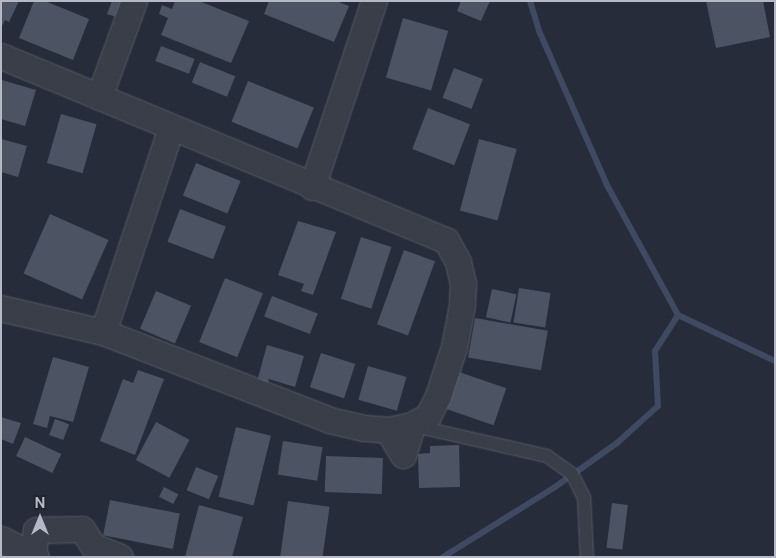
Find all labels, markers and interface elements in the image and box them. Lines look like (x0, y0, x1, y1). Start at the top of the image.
north arrow (15, 493, 65, 543)
text: N (35, 495, 45, 511)

